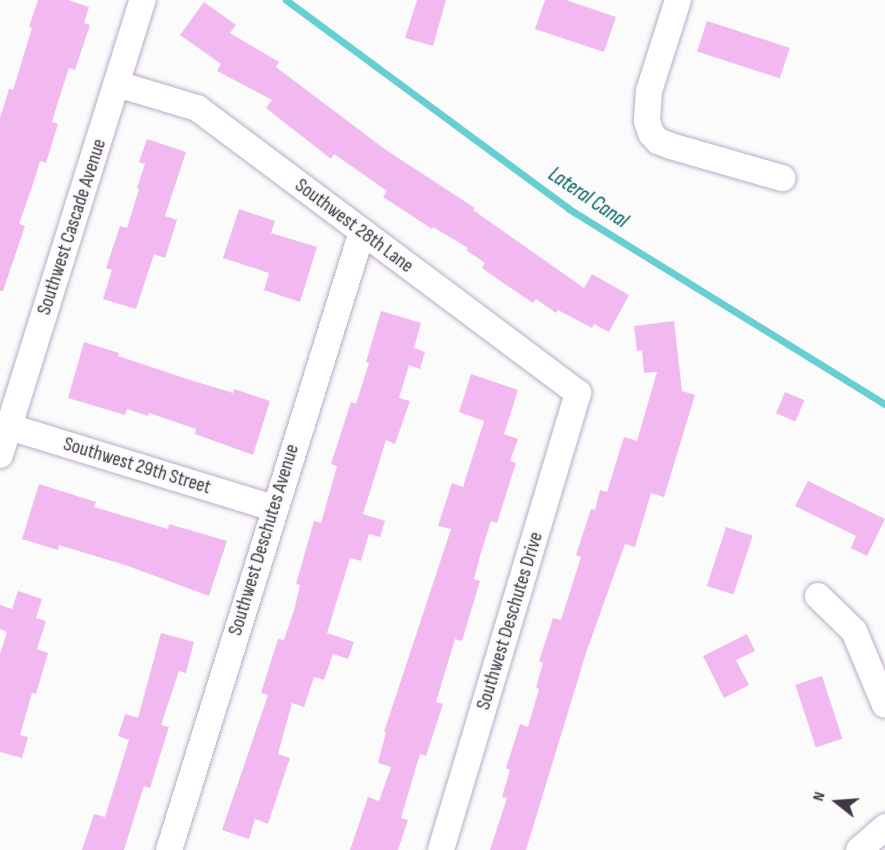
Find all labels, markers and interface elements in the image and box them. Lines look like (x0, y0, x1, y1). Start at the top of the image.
street label: Southwest Cascade Avenue (32, 136, 112, 318)
water label: Lateral Canal (543, 162, 633, 234)
street label: Southwest 28th Lane (290, 174, 418, 278)
street label: Southwest 29th Street (60, 432, 214, 500)
street label: Southwest Deschutes Avenue (223, 441, 305, 639)
street label: Southwest Deschutes Drive (472, 529, 548, 713)
north arrow (807, 772, 867, 832)
text: N (809, 790, 830, 803)

